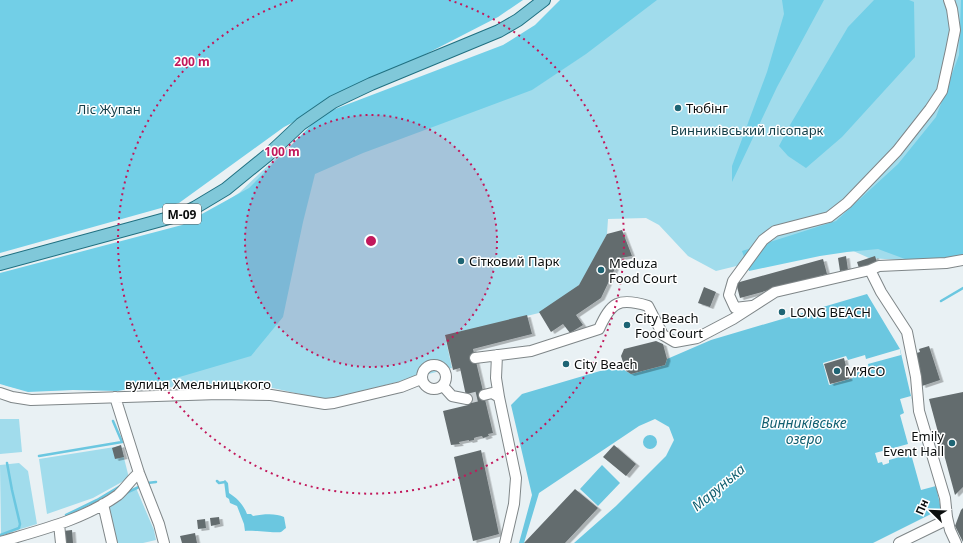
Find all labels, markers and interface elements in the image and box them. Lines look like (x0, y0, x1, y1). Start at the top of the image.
text: 200 m (174, 53, 210, 70)
place label: Тюбінг (686, 99, 728, 117)
park label: Ліс Жупан (77, 100, 141, 118)
marker: Тюбінг (673, 103, 683, 113)
park label: Винниківський лісопарк (671, 121, 824, 139)
text: 100 m (264, 143, 300, 160)
road number: М-09 (163, 204, 201, 224)
centre of rings (364, 234, 378, 248)
place label: Сітковий Парк (469, 252, 560, 270)
place label: Meduza Food Court (609, 254, 677, 287)
marker: Сітковий Парк (456, 256, 466, 266)
marker: Meduza Food Court (596, 265, 606, 275)
place label: LONG BEACH (790, 303, 871, 321)
marker: LONG BEACH (777, 307, 787, 317)
place label: City Beach Food Court (635, 309, 703, 342)
marker: City Beach Food Court (622, 320, 632, 330)
place label: City Beach (574, 355, 638, 373)
marker: City Beach (561, 359, 571, 369)
place label: М’ЯСО (845, 362, 885, 380)
marker: М’ЯСО (832, 366, 842, 376)
street label: вулиця Хмельницького (125, 375, 271, 393)
water label: Винниківське озеро (761, 413, 847, 448)
place label: Emily Event Hall (883, 427, 944, 460)
marker: Emily Event Hall (947, 438, 957, 448)
water label: Марунька (687, 459, 749, 515)
north arrow (911, 491, 951, 531)
text: Пн (911, 497, 931, 517)

